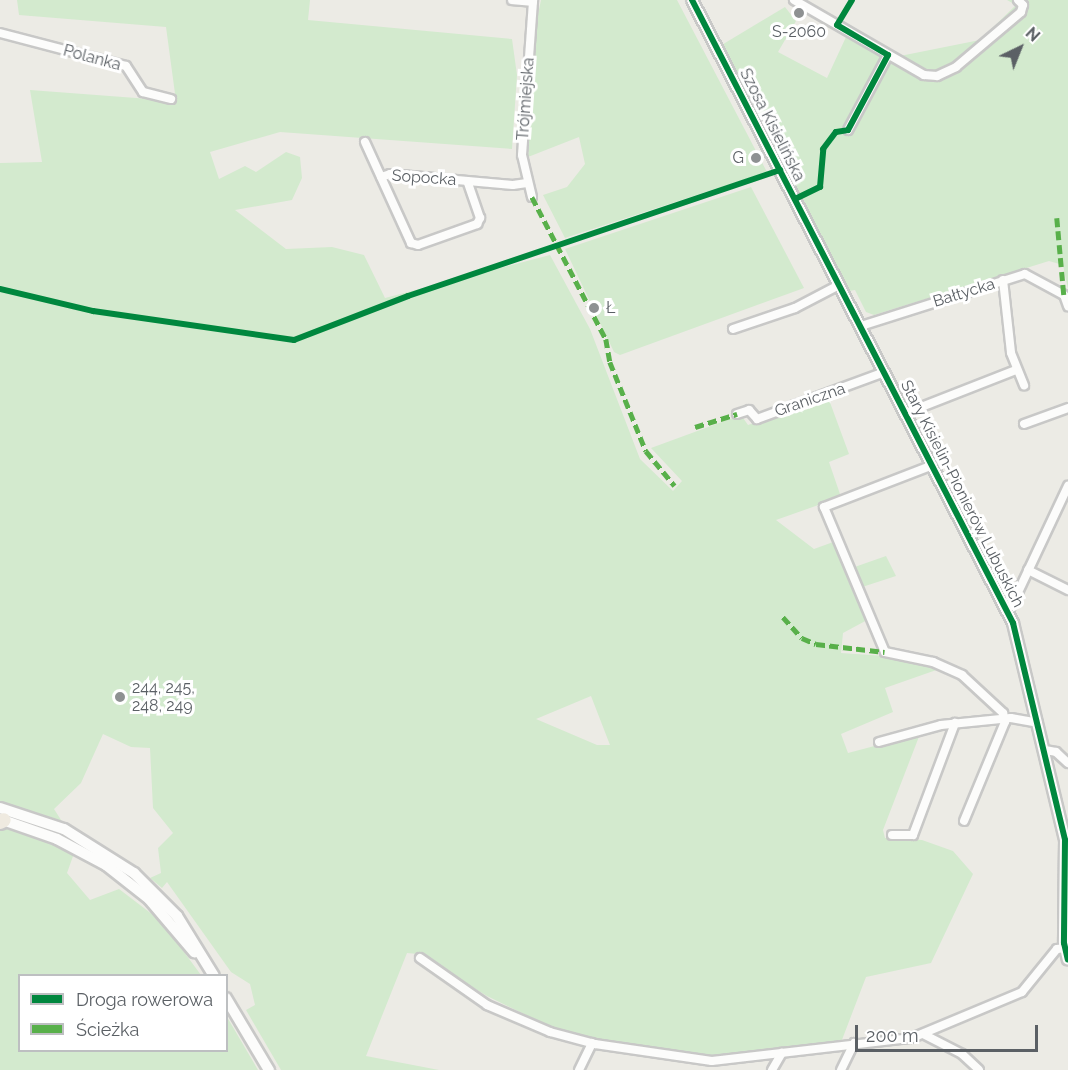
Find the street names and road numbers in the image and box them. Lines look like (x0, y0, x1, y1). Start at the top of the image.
street label: Polanka (61, 41, 123, 75)
street label: Trójmiejska (514, 57, 538, 141)
street label: Szosa Kisielińska (735, 65, 809, 185)
street label: Sopocka (391, 166, 457, 190)
street label: Bałtycka (931, 275, 997, 311)
street label: Stary Kisielin-Pionierów Lubuskich (896, 377, 1028, 611)
street label: Graniczna (772, 379, 848, 421)

